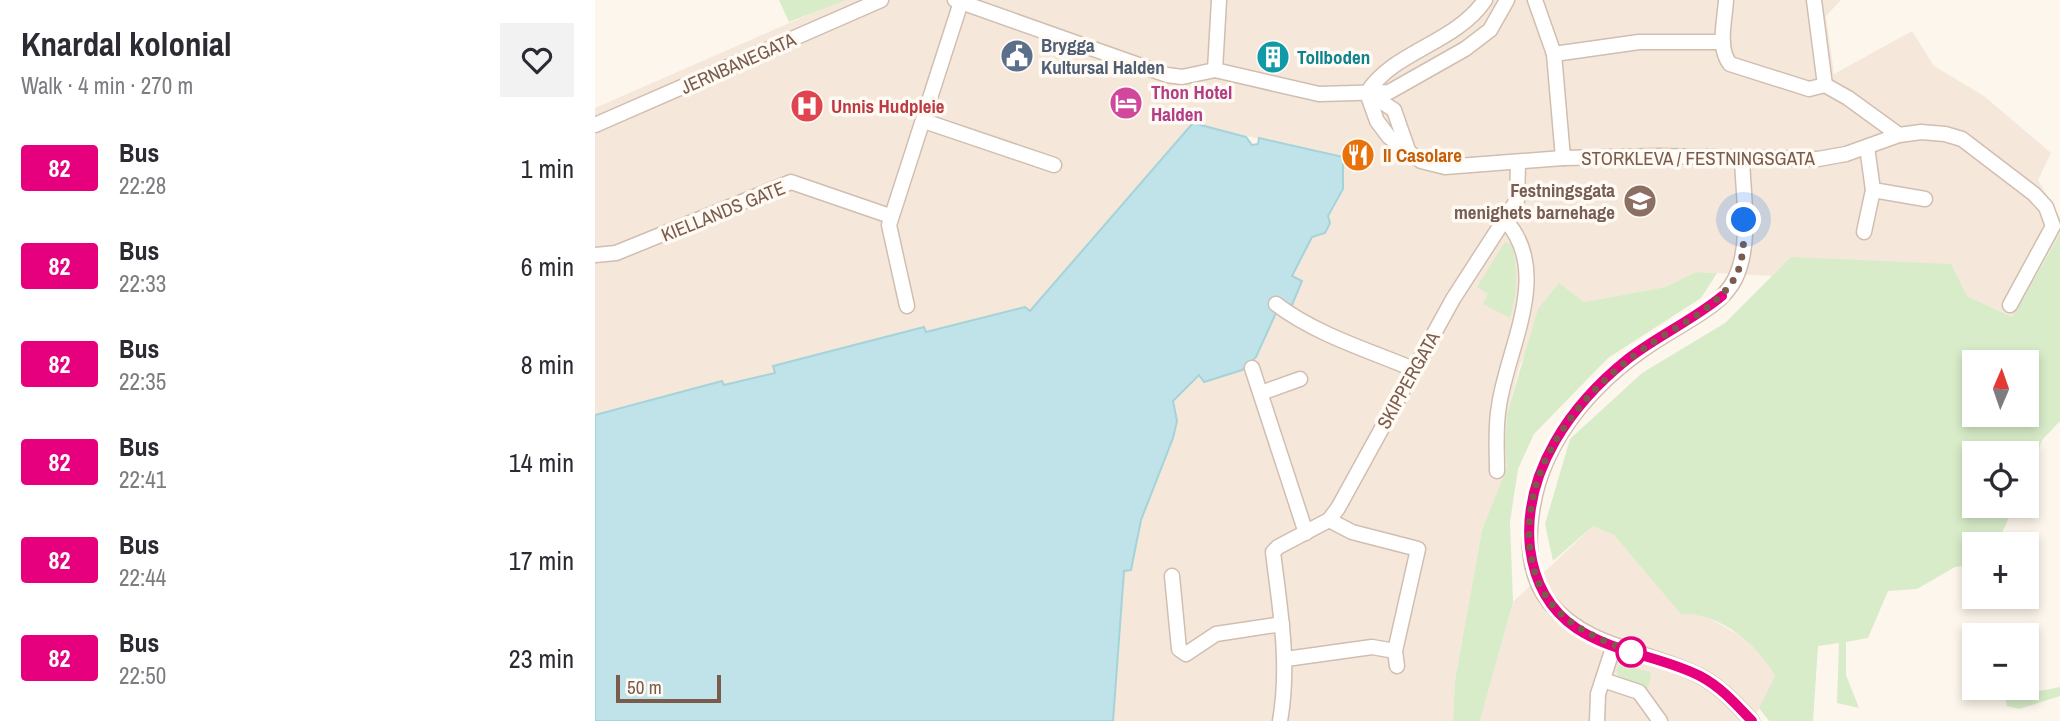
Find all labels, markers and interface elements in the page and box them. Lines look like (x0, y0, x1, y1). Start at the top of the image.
text: Knardal kolonial (21, 22, 232, 66)
button: heart (500, 23, 574, 97)
street label: JERNBANEGATA (676, 26, 800, 100)
place label: Brygga Kultursal Halden (1041, 32, 1165, 80)
public building icon: Brygga Kultursal Halden (998, 37, 1036, 75)
building icon: Tollboden (1254, 38, 1292, 76)
place label: Tollboden (1297, 44, 1370, 70)
text: Walk · 4 min · 270 m (21, 70, 193, 101)
place label: Thon Hotel Halden (1151, 79, 1232, 127)
hotel icon: Thon Hotel Halden (1107, 84, 1145, 122)
hospital icon: Unnis Hudpleie (788, 87, 826, 125)
place label: Unnis Hudpleie (831, 93, 945, 119)
text: Bus (119, 135, 159, 170)
restaurant icon: Il Casolare (1339, 136, 1377, 174)
place label: Il Casolare (1383, 142, 1462, 168)
street label: STORKLEVA / FESTNINGSGATA (1581, 145, 1815, 171)
text: 1 min (521, 151, 574, 186)
text: 82 (49, 152, 70, 184)
text: 22:28 (119, 170, 166, 201)
street label: KIELLANDS GATE (657, 174, 789, 248)
place label: Festningsgata menighets barnehage (1454, 177, 1615, 225)
school or university icon: Festningsgata menighets barnehage (1621, 182, 1659, 220)
your location (1726, 202, 1761, 237)
text: Bus (119, 233, 159, 268)
text: 6 min (521, 249, 574, 284)
text: 82 (49, 250, 70, 282)
text: 22:33 (119, 268, 166, 299)
street label: SKIPPERGATA (1371, 326, 1446, 433)
text: Bus (119, 331, 159, 366)
text: 8 min (521, 347, 574, 382)
text: 82 (49, 348, 70, 380)
north arrow (1962, 350, 2039, 427)
map controls (1962, 350, 2039, 700)
text: 22:35 (119, 366, 166, 397)
text: Bus (119, 429, 159, 464)
button: locate (1962, 441, 2039, 518)
text: 14 min (509, 445, 574, 480)
text: 82 (49, 446, 70, 478)
text: 22:41 (119, 464, 166, 495)
text: Bus (119, 527, 159, 562)
button: + (1962, 532, 2039, 609)
text: 17 min (509, 543, 574, 578)
text: 82 (49, 544, 70, 576)
text: 22:44 (119, 562, 166, 593)
button: − (1962, 623, 2039, 700)
text: Bus (119, 625, 159, 660)
unlabelled marker (1616, 637, 1646, 667)
text: 23 min (509, 641, 574, 676)
text: 82 (49, 642, 70, 674)
text: 22:50 (119, 660, 166, 691)
scale bar (616, 672, 721, 704)
text: 50 m (627, 674, 662, 700)

